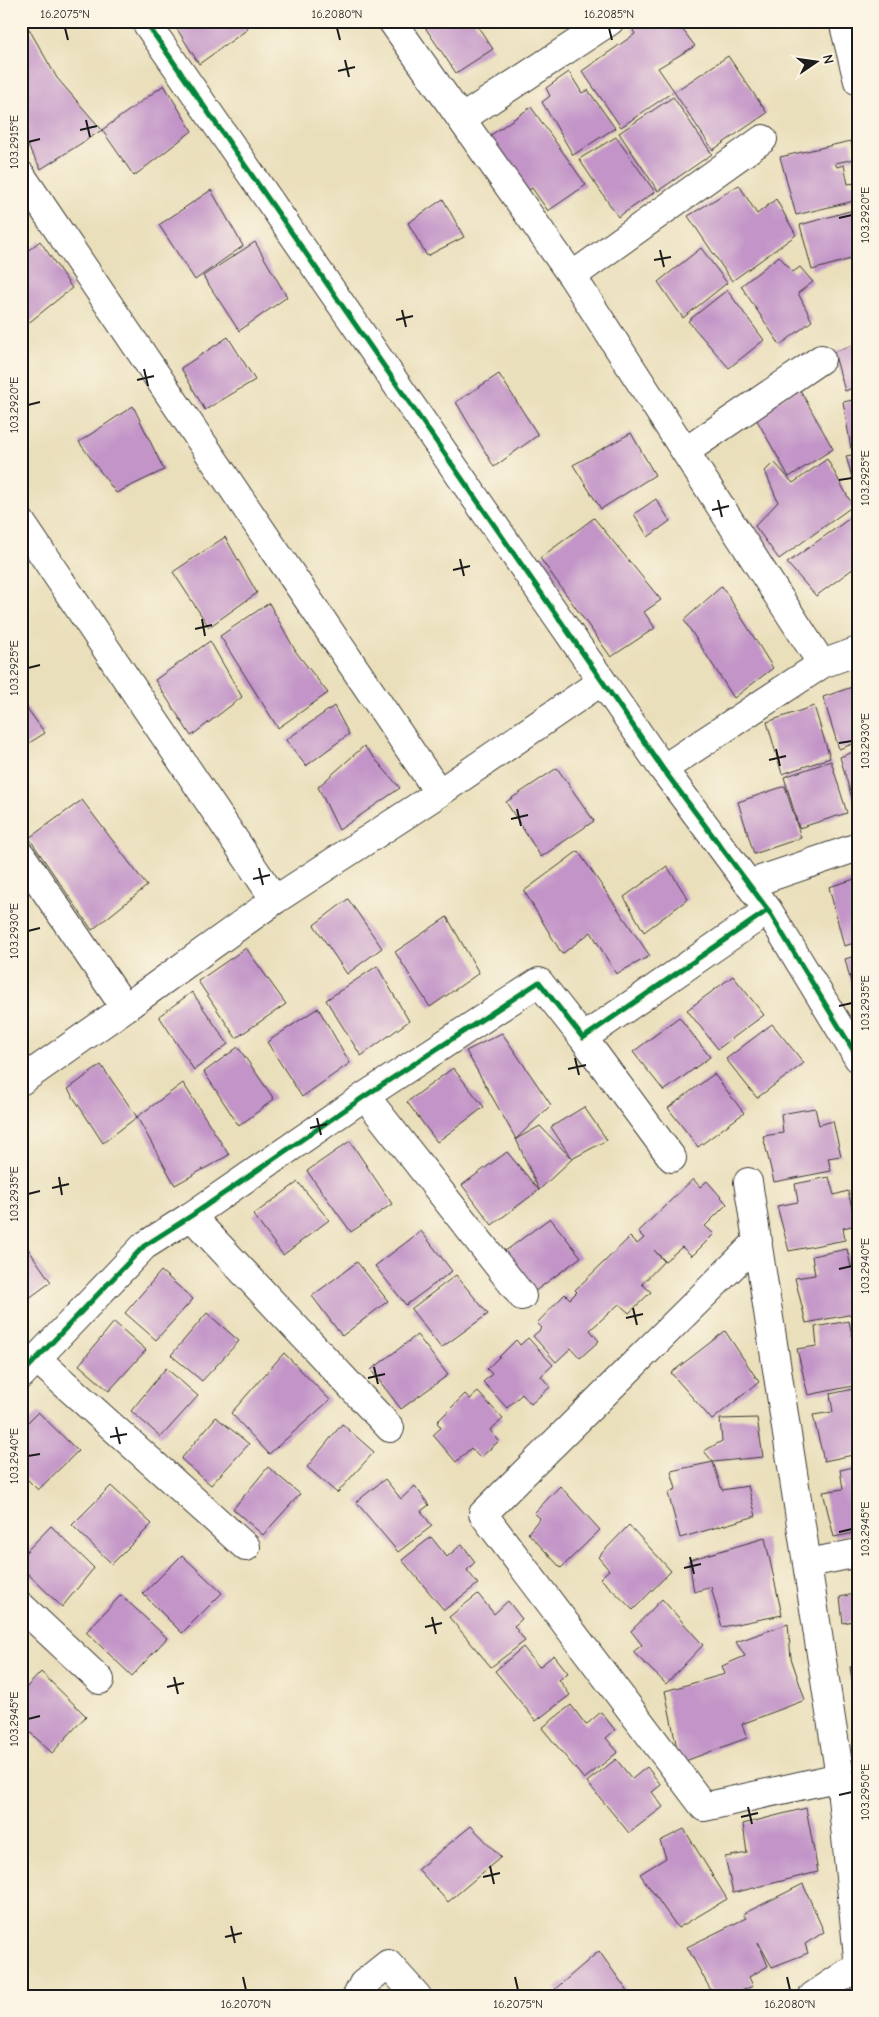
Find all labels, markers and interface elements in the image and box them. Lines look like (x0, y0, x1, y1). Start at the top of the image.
text: 16.2075°N (40, 7, 90, 21)
text: 16.2080°N (311, 7, 363, 21)
text: 16.2085°N (584, 7, 634, 21)
north arrow (792, 38, 842, 88)
text: N (819, 53, 837, 66)
text: 103.2915°E (7, 115, 21, 169)
text: 103.2920°E (858, 187, 872, 243)
text: 103.2920°E (7, 377, 21, 433)
text: 103.2925°E (858, 450, 872, 506)
text: 103.2925°E (7, 640, 21, 696)
text: 103.2930°E (858, 713, 872, 769)
text: 103.2930°E (7, 903, 21, 959)
text: 103.2935°E (858, 975, 872, 1031)
text: 103.2935°E (7, 1166, 21, 1222)
text: 103.2940°E (858, 1238, 872, 1294)
text: 103.2940°E (7, 1428, 21, 1484)
text: 103.2945°E (858, 1501, 872, 1557)
text: 103.2945°E (7, 1691, 21, 1747)
text: 103.2950°E (858, 1764, 872, 1820)
text: 16.2070°N (221, 1997, 271, 2011)
text: 16.2075°N (493, 1997, 543, 2011)
text: 16.2080°N (764, 1997, 816, 2011)

